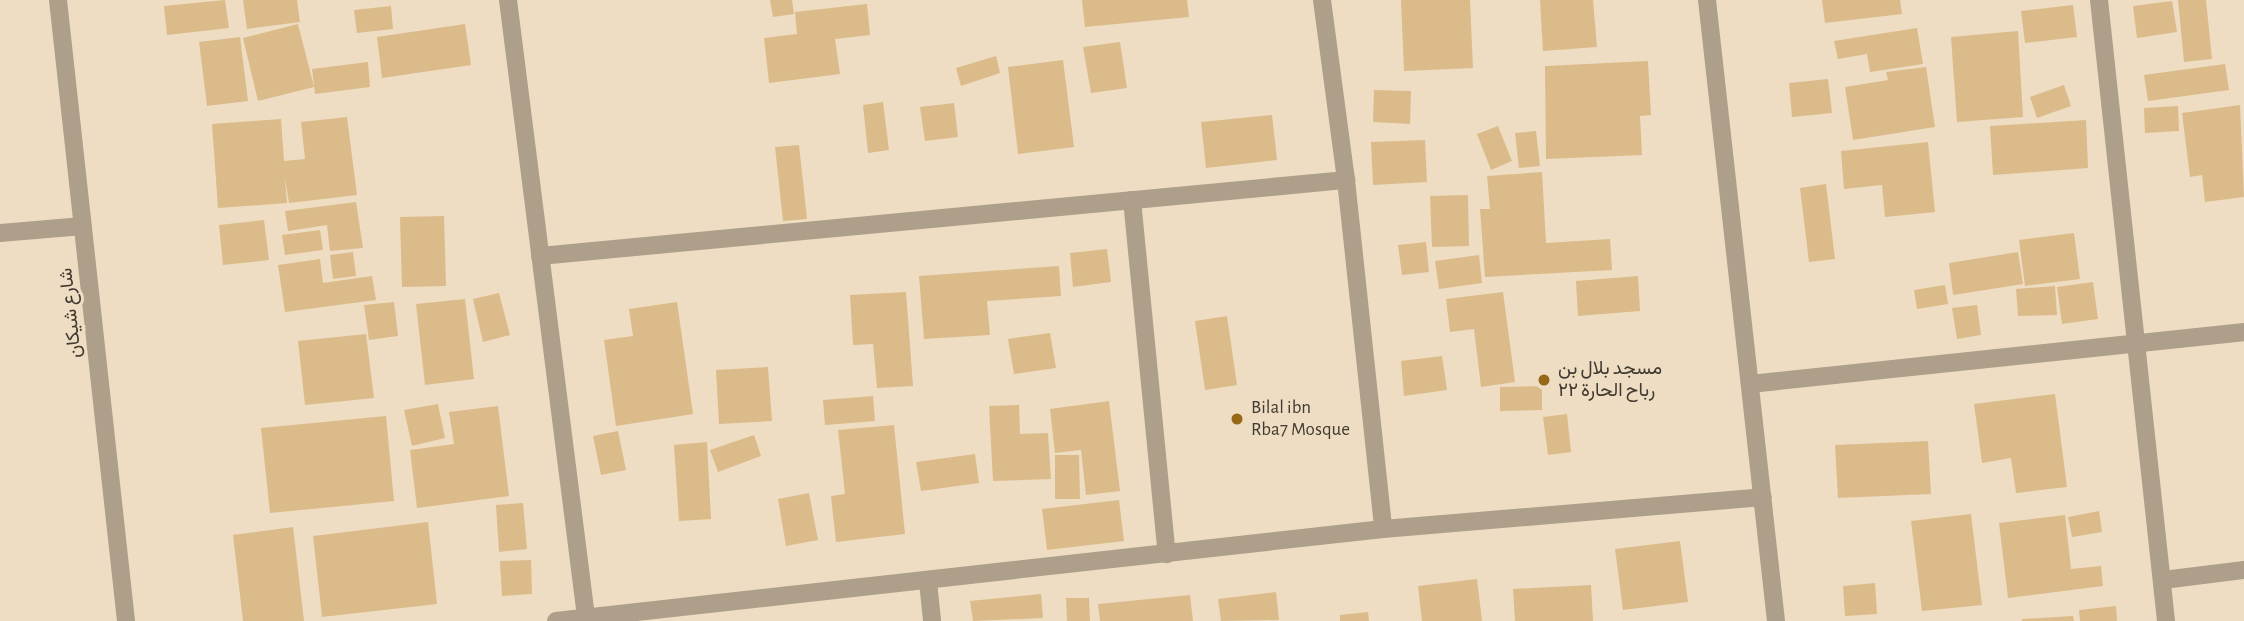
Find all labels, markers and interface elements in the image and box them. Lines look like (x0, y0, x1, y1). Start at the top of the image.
street label: شارع شيكان (55, 267, 87, 359)
place label: مسجد بلال بن رباح الحارة ٢٢ (1558, 358, 1662, 402)
marker: مسجد بلال بن رباح الحارة ٢٢ (1536, 372, 1552, 388)
place label: Bilal ibn Rba7 Mosque (1251, 397, 1350, 441)
marker: Bilal ibn Rba7 Mosque (1229, 411, 1245, 427)

